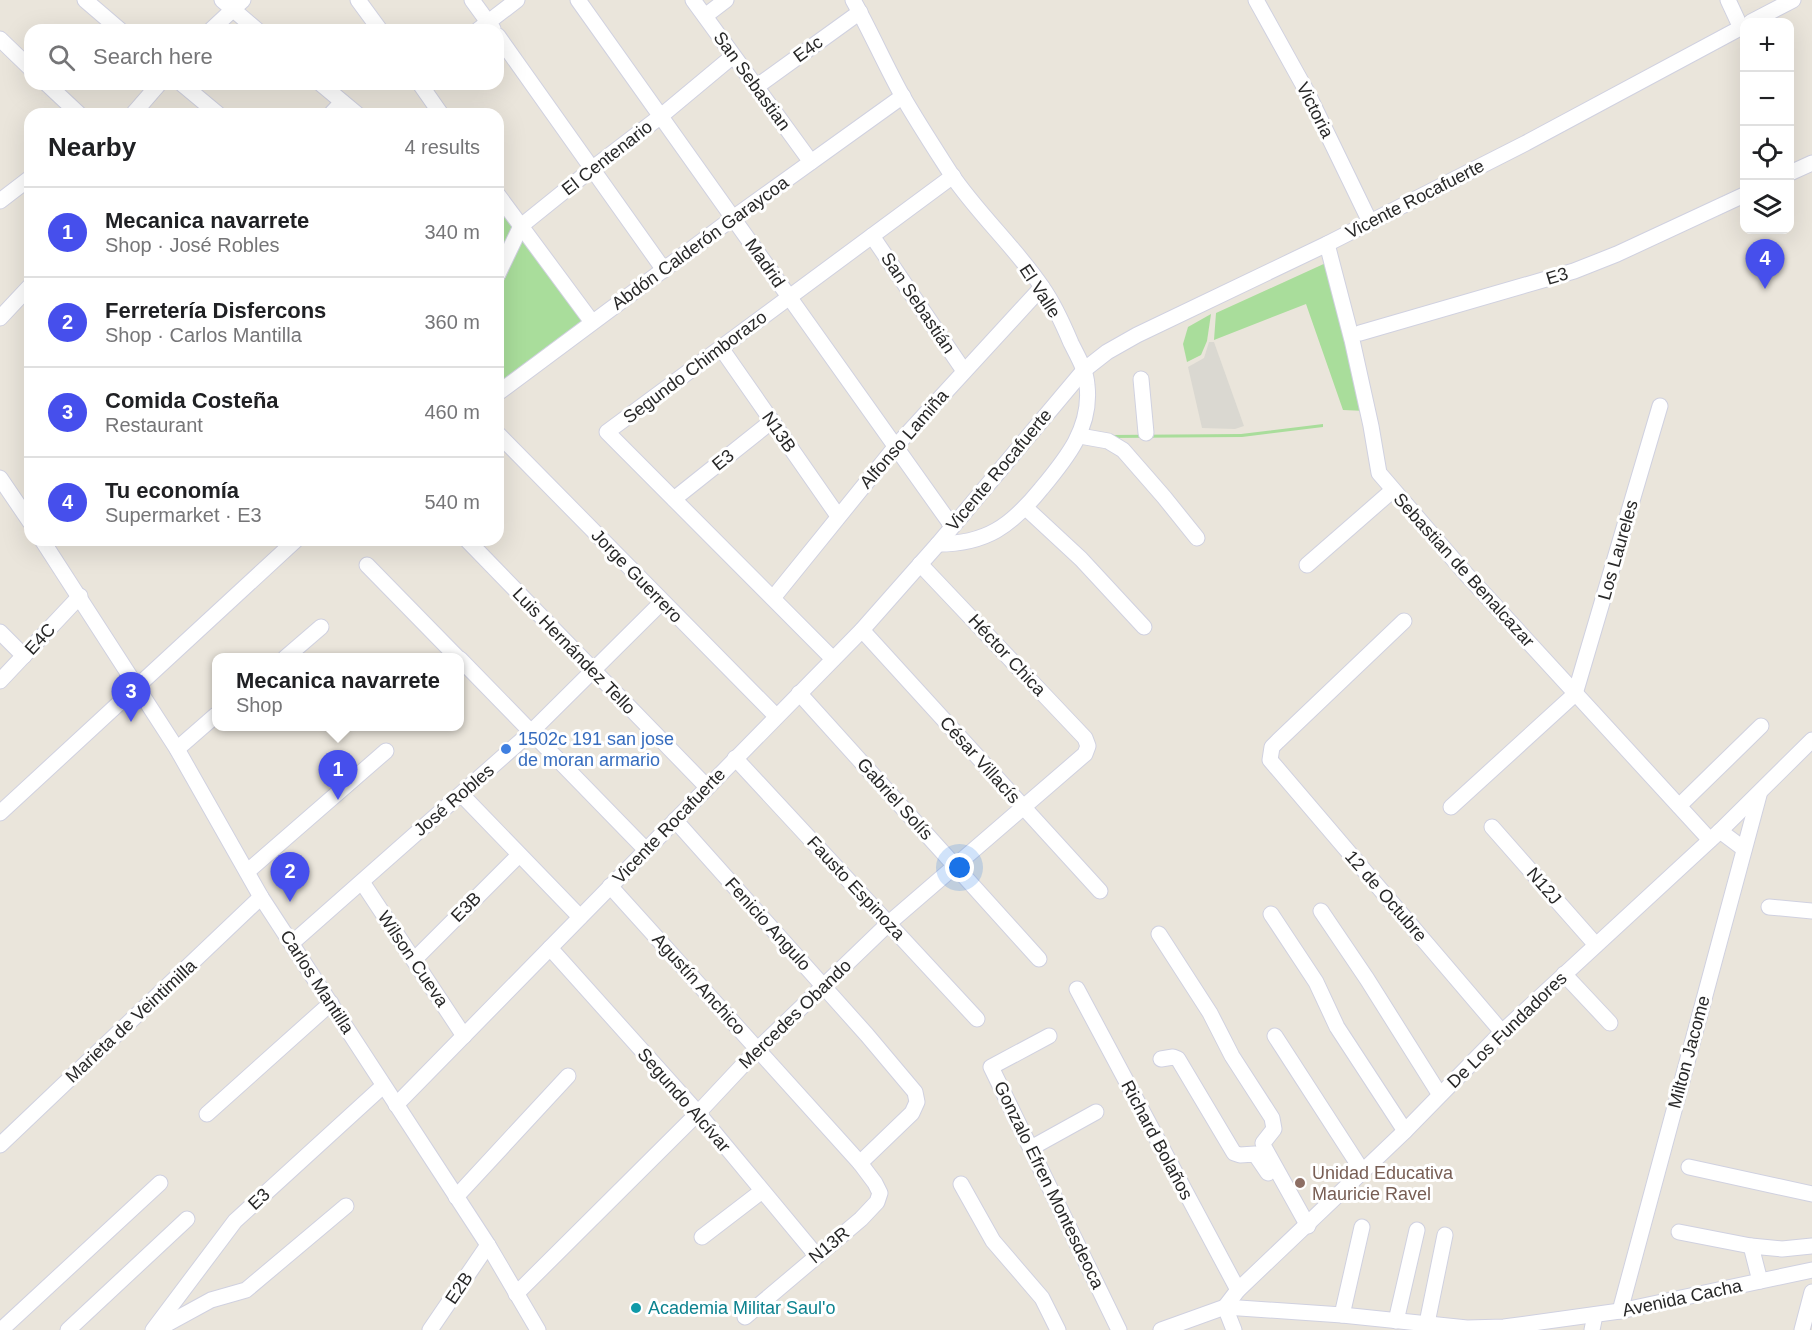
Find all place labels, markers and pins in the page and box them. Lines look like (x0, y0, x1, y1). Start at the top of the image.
pin: 4 (1746, 240, 1784, 289)
pin: 3 (112, 672, 150, 722)
place label: 1502c 191 san jose de moran armario (518, 729, 674, 770)
marker: 1502c 191 san jose de moran armario (499, 742, 513, 756)
pin: 1 (318, 750, 358, 800)
pin: 2 (270, 852, 310, 902)
place label: Unidad Educativa Mauricie Ravel (1312, 1163, 1454, 1204)
marker: Unidad Educativa Mauricie Ravel (1293, 1176, 1307, 1190)
place label: Academia Militar Saul'o (648, 1298, 836, 1318)
marker: Academia Militar Saul'o (629, 1301, 643, 1315)

